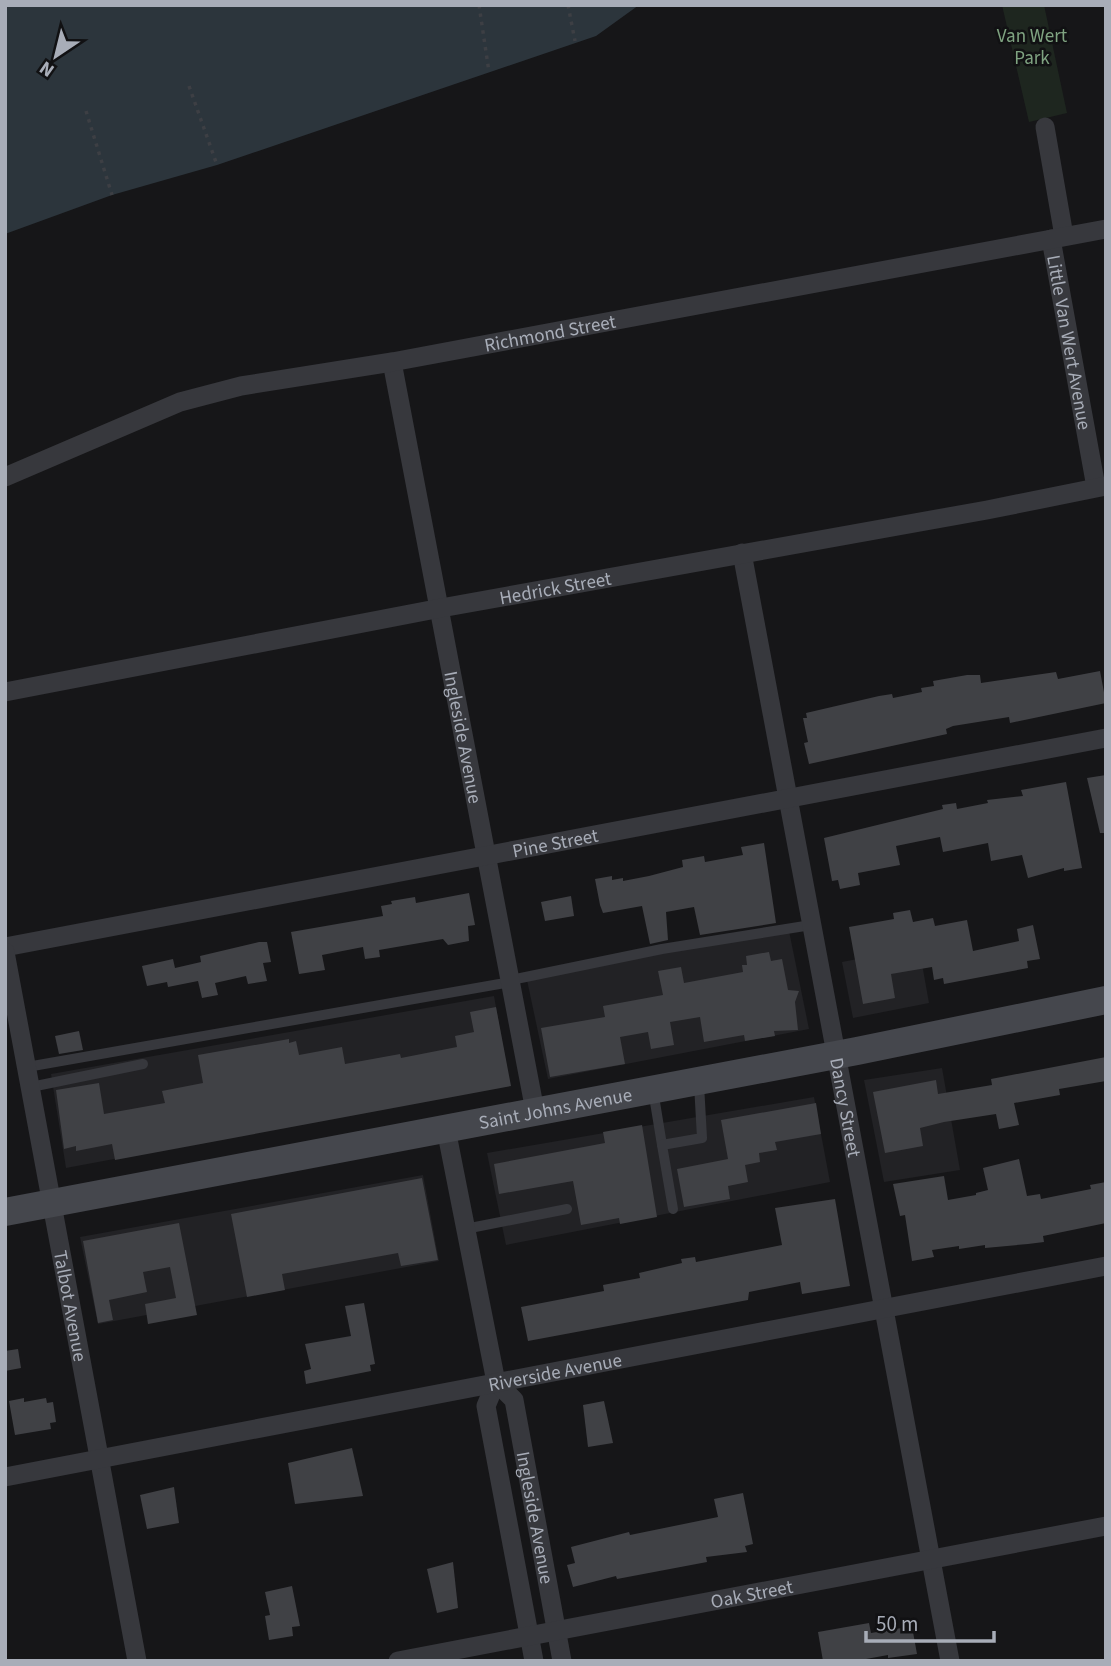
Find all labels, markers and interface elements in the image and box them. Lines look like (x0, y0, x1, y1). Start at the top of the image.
north arrow (21, 21, 91, 91)
park label: Van Wert Park (997, 23, 1068, 72)
text: N (34, 54, 60, 83)
street label: Little Van Wert Avenue (1039, 253, 1097, 432)
street label: Richmond Street (482, 309, 619, 360)
street label: Hedrick Street (497, 566, 614, 612)
street label: Ingleside Avenue (436, 669, 488, 806)
street label: Pine Street (510, 823, 601, 865)
street label: Dancy Street (822, 1056, 867, 1160)
street label: Saint Johns Avenue (477, 1082, 635, 1137)
street label: Talbot Avenue (46, 1248, 93, 1364)
street label: Riverside Avenue (486, 1347, 624, 1399)
street label: Ingleside Avenue (509, 1449, 560, 1586)
street label: Oak Street (709, 1574, 796, 1616)
scale bar (866, 1600, 994, 1644)
text: 50 m (876, 1609, 918, 1639)

